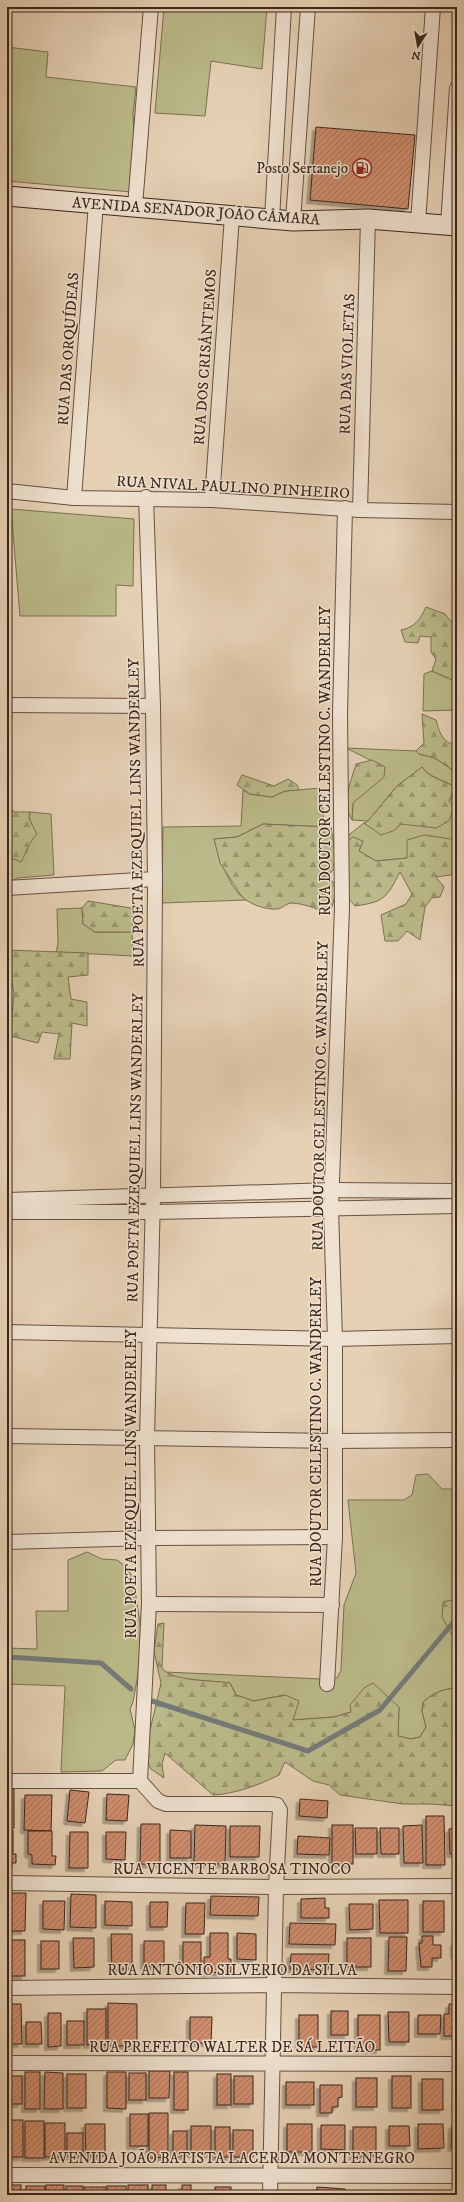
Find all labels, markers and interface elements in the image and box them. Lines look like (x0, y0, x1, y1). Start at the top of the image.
north arrow (398, 26, 438, 66)
text: N (411, 47, 422, 63)
fuel station icon: Posto Sertanejo (351, 157, 373, 179)
place label: Posto Sertanejo (256, 159, 348, 178)
street label: AVENIDA SENADOR JOÃO CÂMARA (71, 192, 321, 230)
street label: RUA DOS CRISÂNTEMOS (189, 268, 221, 446)
street label: RUA DAS ORQUÍDEAS (53, 272, 83, 426)
street label: RUA DAS VIOLETAS (336, 293, 359, 435)
street label: RUA NIVAL PAULINO PINHEIRO (116, 472, 350, 503)
street label: RUA DOUTOR CELESTINO C. WANDERLEY (316, 606, 335, 916)
street label: RUA POETA EZEQUIEL LINS WANDERLEY (124, 658, 149, 968)
street label: RUA DOUTOR CELESTINO C. WANDERLEY (308, 940, 333, 1251)
street label: RUA POETA EZEQUIEL LINS WANDERLEY (123, 993, 148, 1303)
street label: RUA DOUTOR CELESTINO C. WANDERLEY (307, 1277, 326, 1587)
street label: RUA POETA EZEQUIEL LINS WANDERLEY (122, 1329, 141, 1639)
street label: RUA VICENTE BARBOSA TINOCO (113, 1860, 351, 1879)
street label: RUA ANTÔNIO SILVERIO DA SILVA (107, 1961, 357, 1980)
street label: RUA PREFEITO WALTER DE SÁ LEITÃO (89, 2037, 375, 2057)
street label: AVENIDA JOÃO BATISTA LACERDA MONTENEGRO (49, 2148, 415, 2168)

